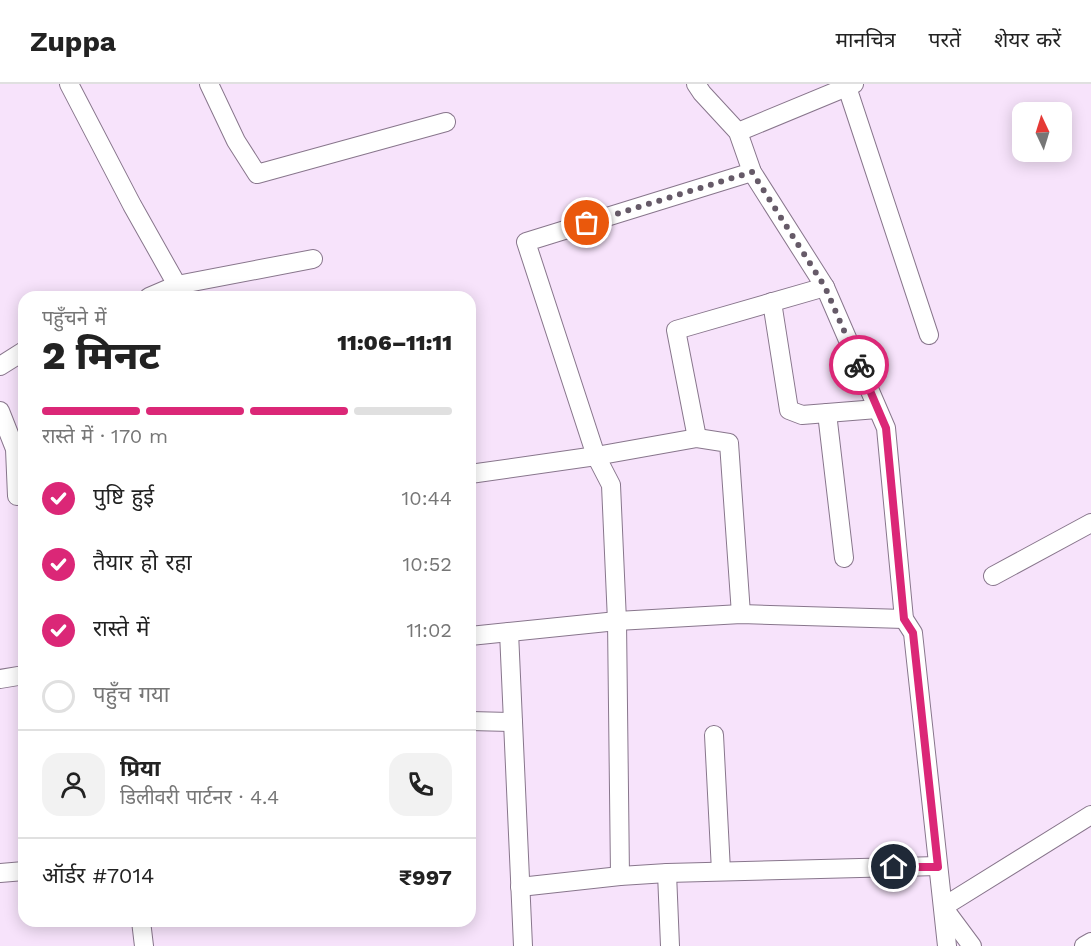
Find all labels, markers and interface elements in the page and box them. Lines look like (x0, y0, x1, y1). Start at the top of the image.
text: Zuppa (30, 25, 116, 58)
text: मानचित्र (836, 27, 896, 52)
text: परतें (929, 27, 961, 52)
text: शेयर करें (994, 27, 1061, 52)
north arrow (1012, 102, 1072, 162)
map controls (1012, 102, 1072, 162)
pin (561, 197, 612, 248)
icon: bag (570, 206, 603, 239)
text: पहुँचने में (42, 306, 107, 330)
text: 11:06–11:11 (337, 330, 452, 355)
text: 2 मिनट (42, 333, 160, 378)
courier (829, 335, 889, 395)
icon: bike (843, 349, 876, 382)
text: रास्ते में · 170 m (42, 424, 168, 448)
icon: check (42, 482, 75, 515)
text: पुष्टि हुई (93, 484, 154, 509)
text: 10:44 (401, 486, 452, 510)
icon: check (42, 548, 75, 581)
text: तैयार हो रहा (93, 550, 192, 575)
text: 10:52 (403, 552, 452, 576)
icon: check (42, 614, 75, 647)
text: रास्ते में (93, 616, 149, 641)
text: 11:02 (406, 618, 452, 642)
text: पहुँच गया (93, 682, 170, 707)
button: person (42, 753, 105, 816)
button: phone (389, 753, 452, 816)
text: प्रिया (120, 756, 160, 781)
text: डिलीवरी पार्टनर · 4.4 (120, 785, 279, 809)
pin (868, 841, 919, 892)
icon: home (877, 850, 910, 883)
text: ऑर्डर #7014 (42, 863, 154, 888)
text: ₹997 (399, 865, 452, 890)

